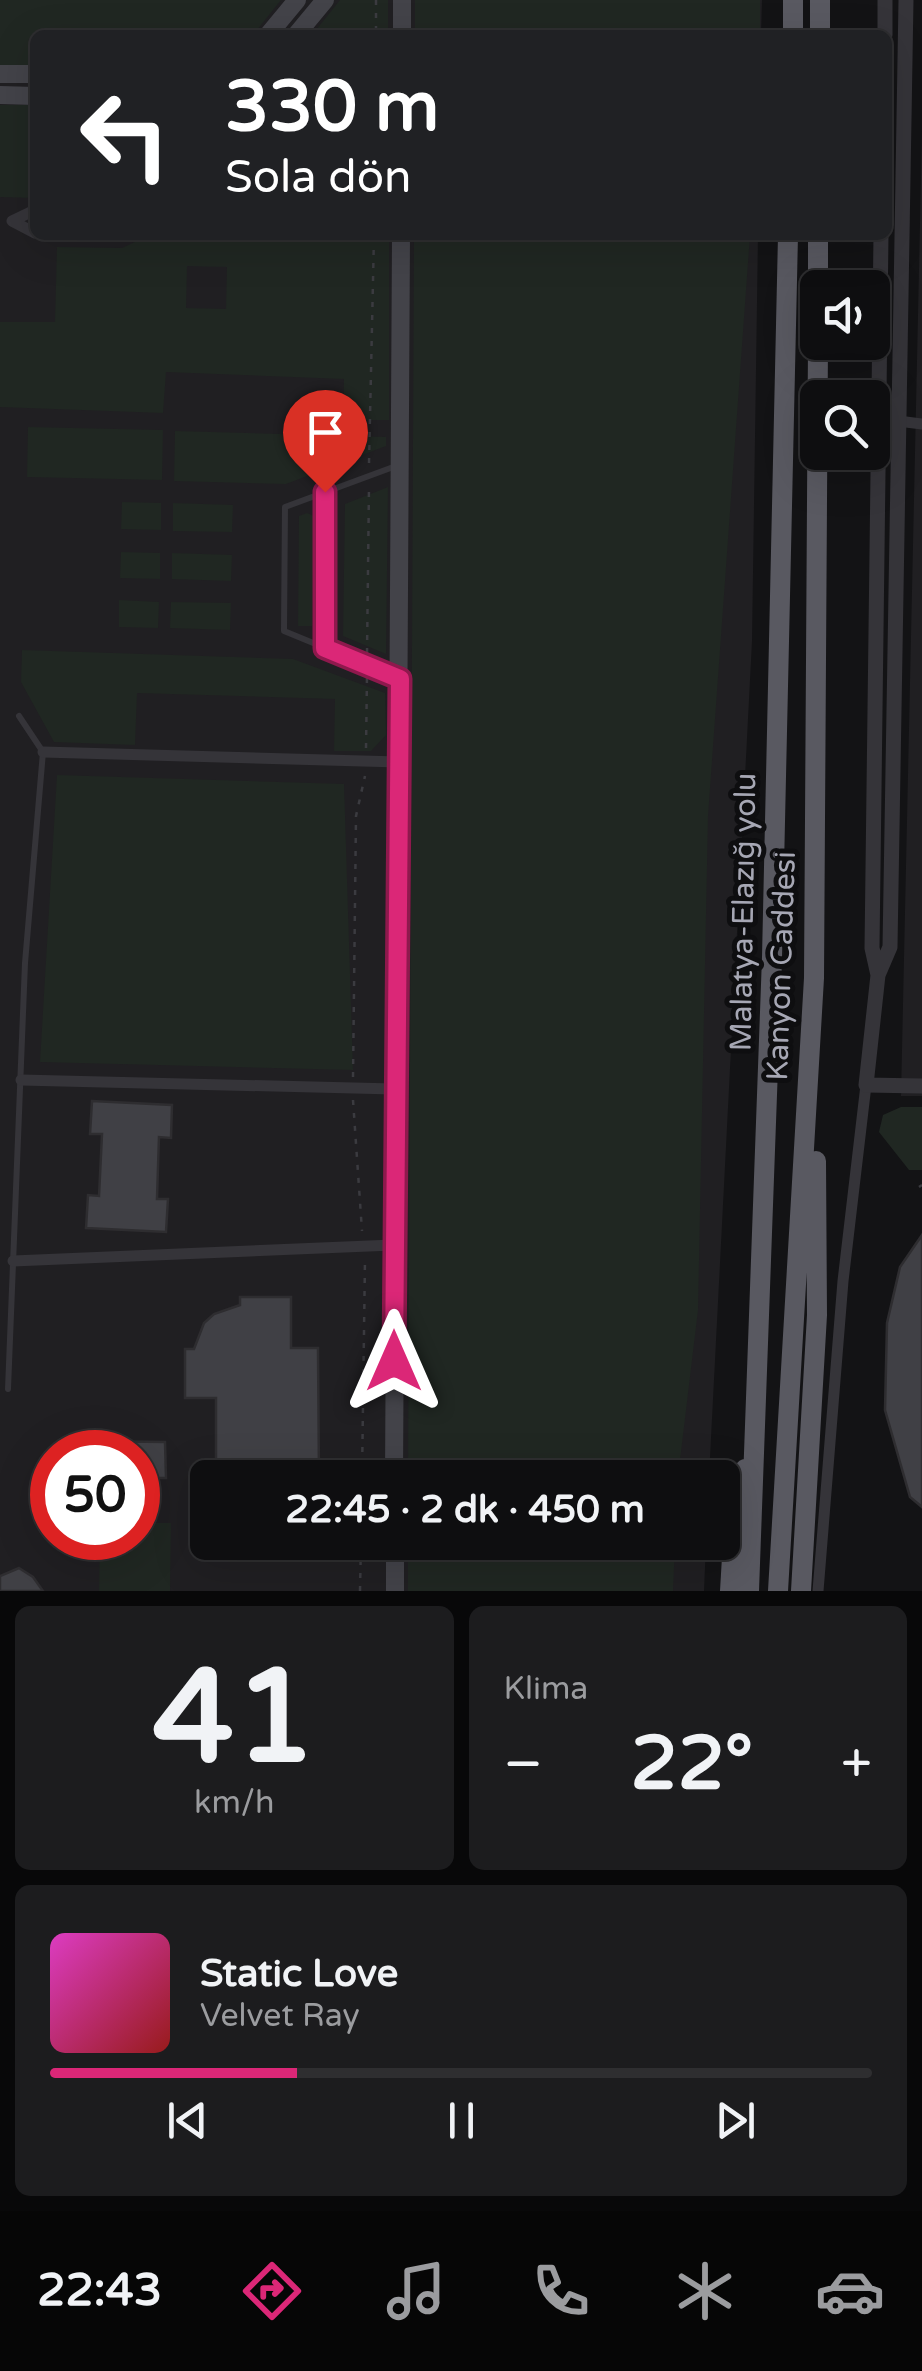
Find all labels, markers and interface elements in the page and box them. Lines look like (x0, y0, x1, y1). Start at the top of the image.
text: 330 m (225, 66, 439, 150)
icon: left (60, 70, 190, 200)
text: Sola dön (225, 151, 411, 205)
map controls (800, 270, 890, 470)
button: sound (800, 270, 890, 360)
button: search (800, 380, 890, 470)
pin (283, 390, 368, 493)
icon: arrive (298, 405, 353, 460)
street label: Malatya-Elazığ yolu (723, 772, 764, 1052)
street label: Kanyon Caddesi (759, 851, 804, 1081)
position arrow (342, 1309, 446, 1413)
speed limit sign: 50 (30, 1430, 160, 1560)
text: 22:45 · 2 dk · 450 m (285, 1487, 645, 1533)
text: 41 (153, 1641, 316, 1797)
text: Klima (504, 1670, 588, 1708)
text: 22° (631, 1719, 753, 1809)
text: − (504, 1732, 543, 1798)
text: + (841, 1732, 872, 1798)
text: km/h (194, 1784, 274, 1822)
text: Static Love (200, 1951, 398, 1997)
text: Velvet Ray (200, 1997, 360, 2035)
icon: previous (160, 2093, 215, 2148)
icon: pause (434, 2093, 489, 2148)
icon: next (708, 2093, 763, 2148)
icon: directions (237, 2256, 307, 2326)
icon: music (381, 2256, 451, 2326)
icon: phone (526, 2256, 596, 2326)
icon: climate (670, 2256, 740, 2326)
icon: car (815, 2256, 885, 2326)
text: 22:43 (37, 2264, 162, 2318)

